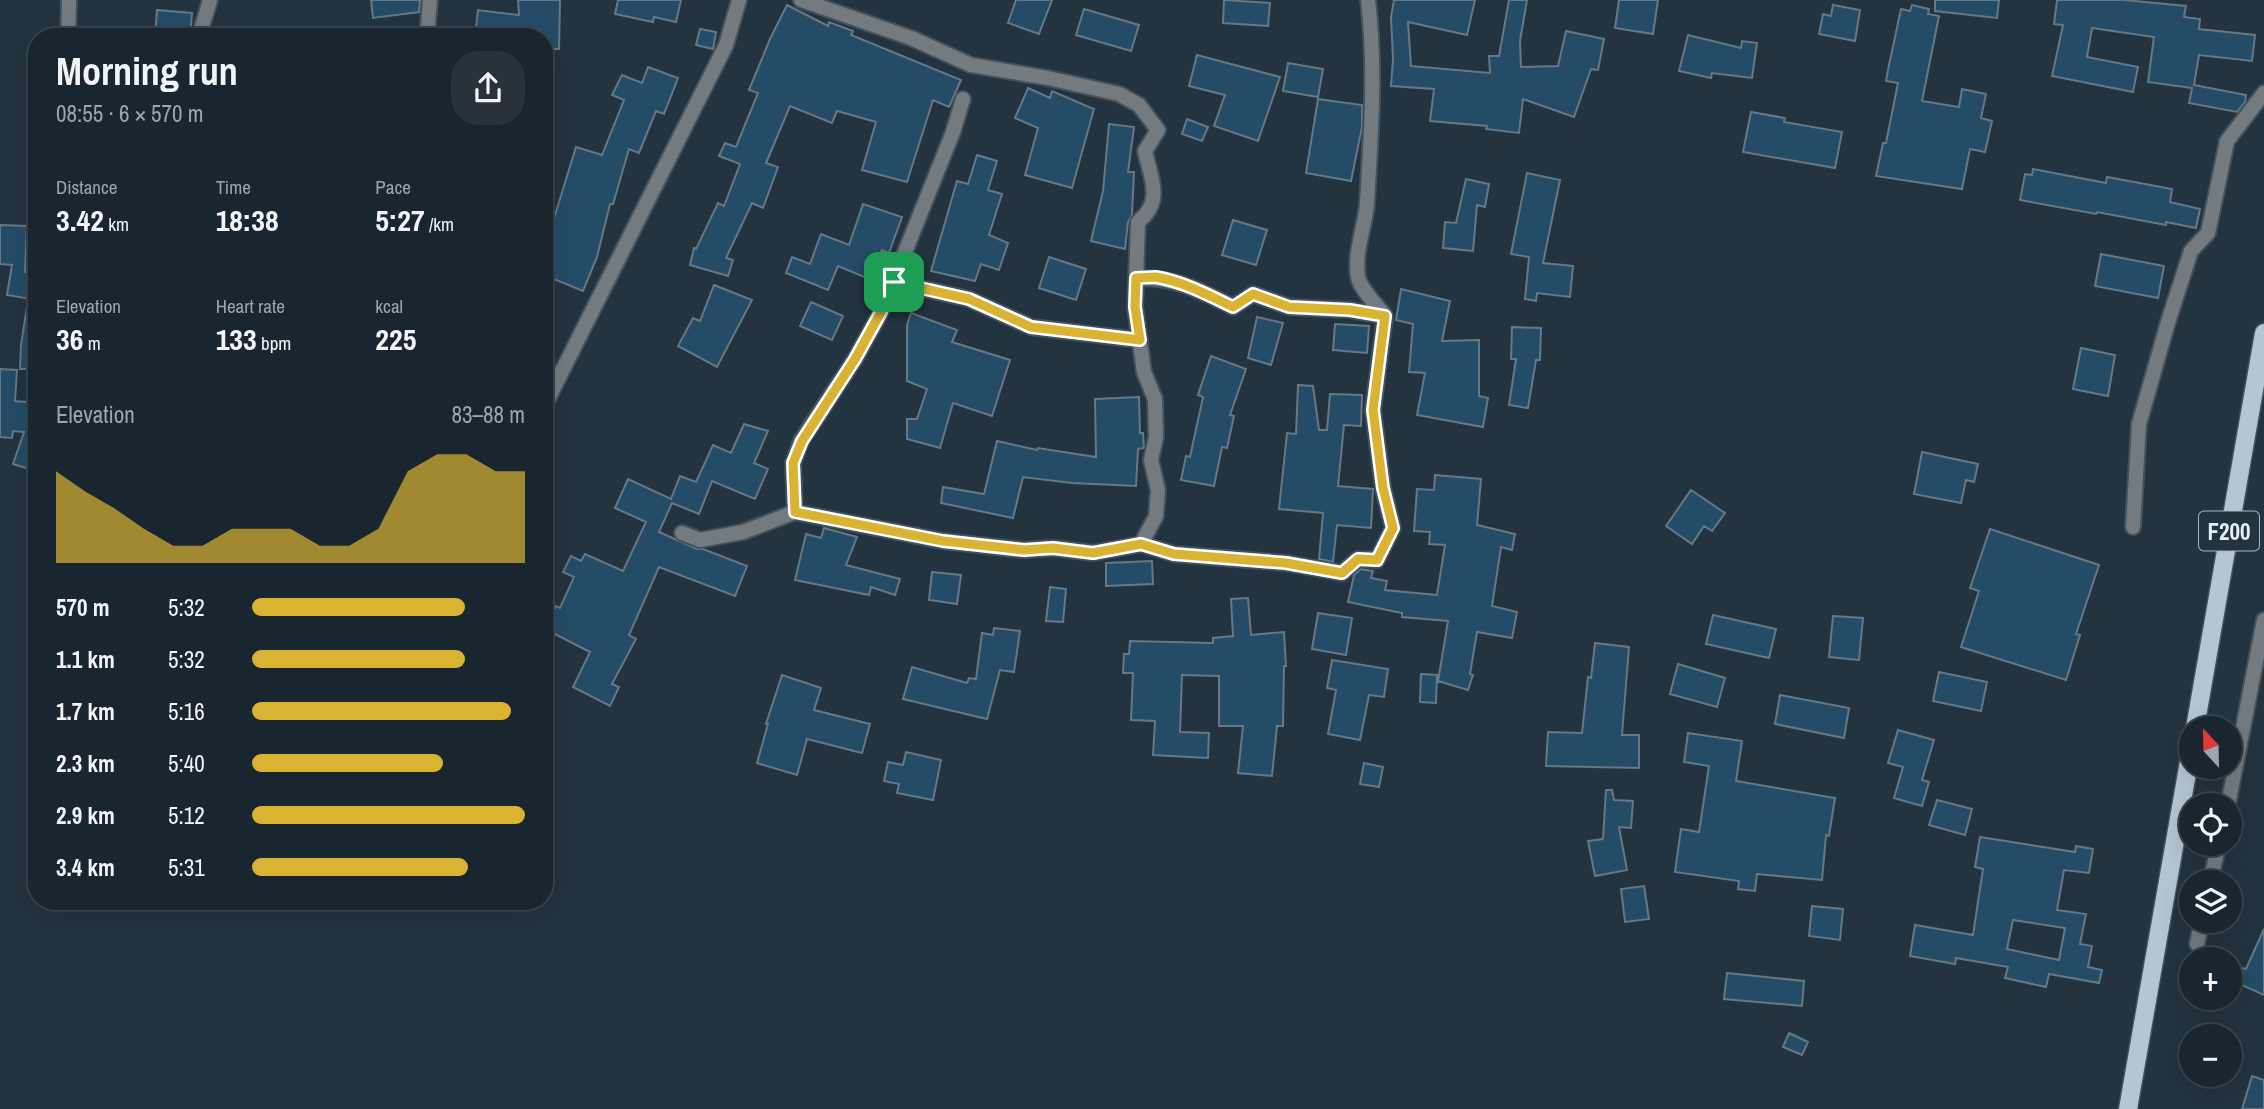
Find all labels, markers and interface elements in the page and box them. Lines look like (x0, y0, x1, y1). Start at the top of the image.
text: Morning run (56, 46, 238, 97)
button: share (451, 51, 525, 125)
text: 08:55 · 6 × 570 m (56, 98, 203, 129)
text: Distance (56, 174, 117, 200)
text: Time (216, 174, 251, 200)
text: Pace (375, 174, 411, 200)
text: 3.42 (56, 200, 104, 240)
text: 18:38 (216, 200, 279, 240)
text: 5:27 (375, 200, 425, 240)
text: km (104, 211, 129, 237)
text: /km (425, 211, 454, 237)
pin (864, 252, 924, 312)
icon: arrive (875, 263, 913, 301)
text: Elevation (56, 293, 121, 319)
text: Heart rate (216, 293, 285, 319)
text: kcal (375, 293, 403, 319)
text: 36 (56, 319, 83, 359)
text: 133 (216, 319, 257, 359)
text: 225 (375, 319, 416, 359)
text: m (83, 330, 101, 356)
text: bpm (257, 330, 291, 356)
text: Elevation (56, 399, 135, 430)
text: 83–88 m (452, 399, 525, 430)
road number: F200 (2199, 512, 2259, 551)
text: 570 m (56, 592, 109, 623)
text: 5:32 (168, 592, 205, 623)
text: 1.1 km (56, 644, 115, 675)
text: 5:32 (168, 644, 205, 675)
text: 1.7 km (56, 696, 115, 727)
text: 5:16 (168, 696, 205, 727)
north arrow (2179, 716, 2242, 779)
map controls (2179, 716, 2242, 1087)
text: 2.3 km (56, 748, 115, 779)
text: 5:40 (168, 748, 205, 779)
button: locate (2179, 793, 2242, 856)
text: 2.9 km (56, 800, 115, 831)
text: 5:12 (168, 800, 205, 831)
text: 3.4 km (56, 852, 115, 883)
text: 5:31 (168, 852, 205, 883)
button: layers (2179, 870, 2242, 933)
button: + (2179, 947, 2242, 1010)
button: − (2179, 1024, 2242, 1087)

